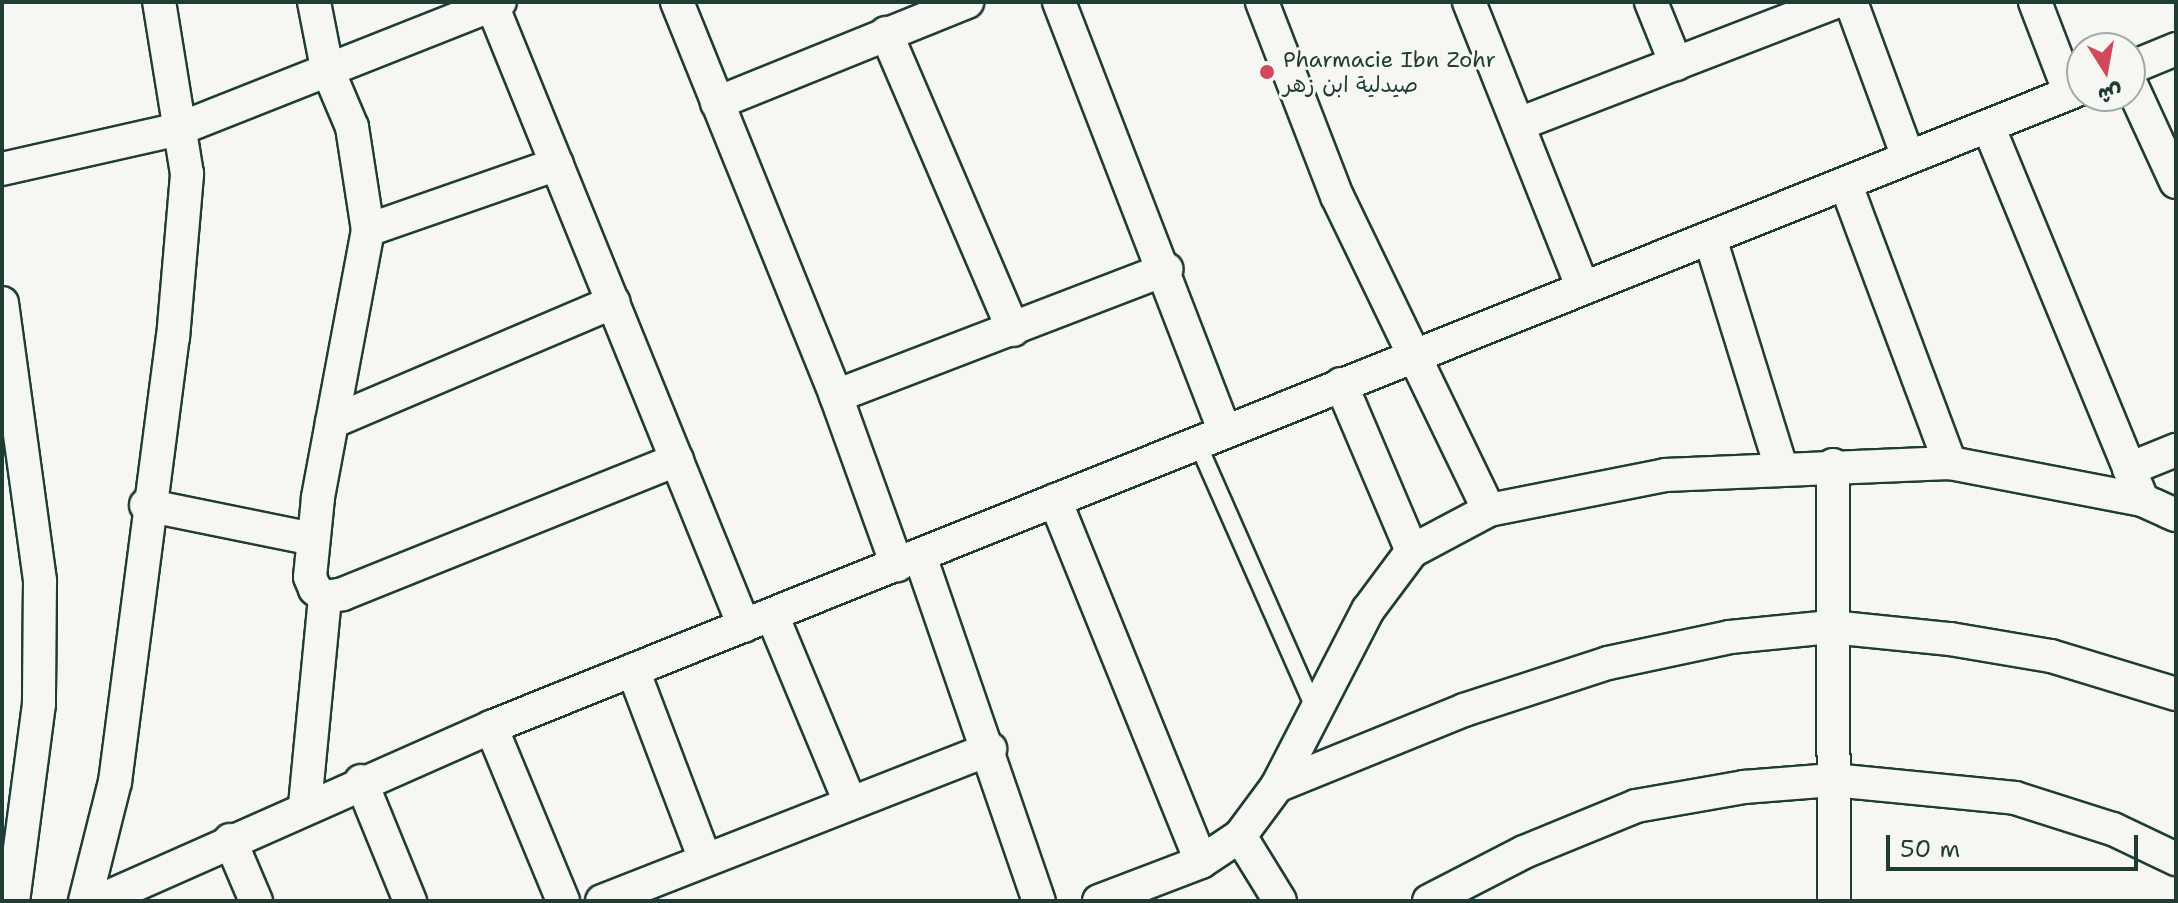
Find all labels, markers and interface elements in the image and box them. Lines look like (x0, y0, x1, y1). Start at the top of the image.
north arrow (2066, 32, 2146, 112)
place label: Pharmacie Ibn Zohr صيدلية ابن زهر (1283, 46, 1496, 98)
marker: Pharmacie Ibn Zohr صيدلية ابن زهر (1258, 63, 1276, 81)
text: ش (2096, 78, 2125, 111)
scale bar (1890, 819, 2142, 869)
text: 50 m (1900, 833, 1960, 865)

